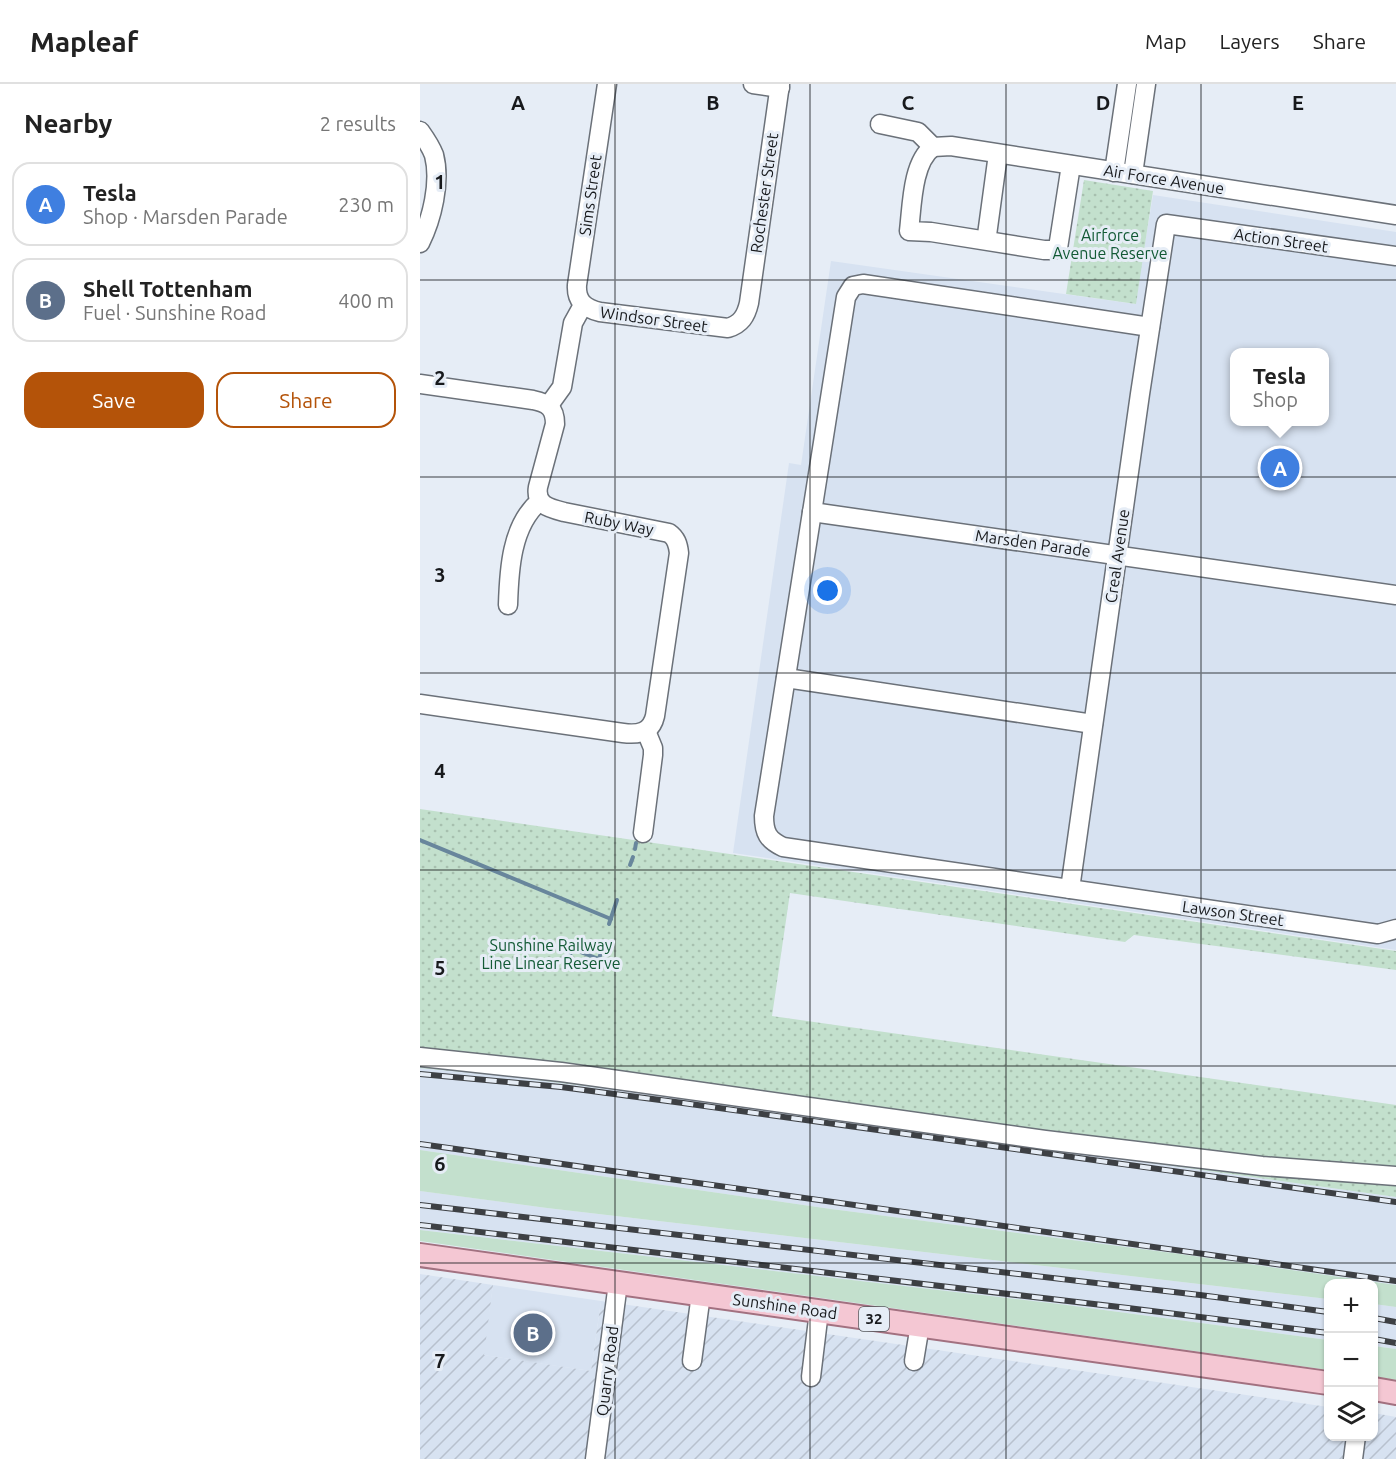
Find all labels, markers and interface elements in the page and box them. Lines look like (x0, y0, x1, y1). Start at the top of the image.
text: Mapleaf (30, 26, 138, 57)
text: Map (1145, 29, 1186, 53)
text: Layers (1219, 29, 1280, 53)
text: Share (1313, 29, 1366, 53)
text: A (511, 91, 525, 114)
text: B (706, 91, 720, 114)
text: C (902, 91, 915, 114)
text: D (1096, 91, 1110, 114)
text: E (1292, 91, 1304, 114)
text: Nearby (24, 109, 112, 138)
text: 2 results (320, 112, 396, 135)
street label: Rochester Street (747, 131, 781, 254)
street label: Sims Street (575, 153, 605, 237)
street label: Air Force Avenue (1103, 161, 1225, 197)
text: 1 (434, 170, 446, 193)
text: Tesla (83, 180, 137, 205)
text: A (38, 193, 53, 216)
text: 230 m (338, 193, 394, 216)
text: Shop · Marsden Parade (83, 205, 288, 228)
street label: Action Street (1233, 224, 1330, 256)
park label: Airforce Avenue Reserve (1052, 226, 1168, 262)
text: Shell Tottenham (83, 276, 252, 301)
text: B (39, 289, 52, 312)
text: 400 m (338, 289, 394, 312)
text: Fuel · Sunshine Road (83, 301, 266, 324)
street label: Windsor Street (599, 303, 710, 336)
popup (1230, 348, 1329, 426)
text: Tesla (1253, 363, 1306, 388)
text: 2 (434, 366, 446, 389)
button: Save (24, 372, 204, 428)
button: Share (216, 372, 396, 428)
text: Shop (1253, 388, 1298, 411)
pin: A (1260, 446, 1300, 490)
street label: Ruby Way (583, 507, 655, 539)
street label: Creal Avenue (1101, 508, 1133, 604)
street label: Marsden Parade (974, 526, 1092, 560)
text: 3 (434, 563, 446, 586)
your location (813, 576, 842, 605)
text: 4 (434, 759, 446, 782)
street label: Lawson Street (1181, 897, 1286, 929)
park label: Sunshine Railway Line Linear Reserve (481, 936, 621, 972)
text: 5 (434, 956, 446, 979)
text: 6 (434, 1152, 446, 1175)
map controls (1324, 1279, 1378, 1441)
button: + (1324, 1279, 1378, 1333)
street label: Sunshine Road (732, 1290, 838, 1322)
road number: 32 (859, 1307, 889, 1331)
pin: B (514, 1310, 552, 1356)
street label: Quarry Road (593, 1325, 621, 1417)
button: − (1324, 1333, 1378, 1387)
text: 7 (434, 1349, 446, 1372)
button: layers (1324, 1387, 1378, 1441)

